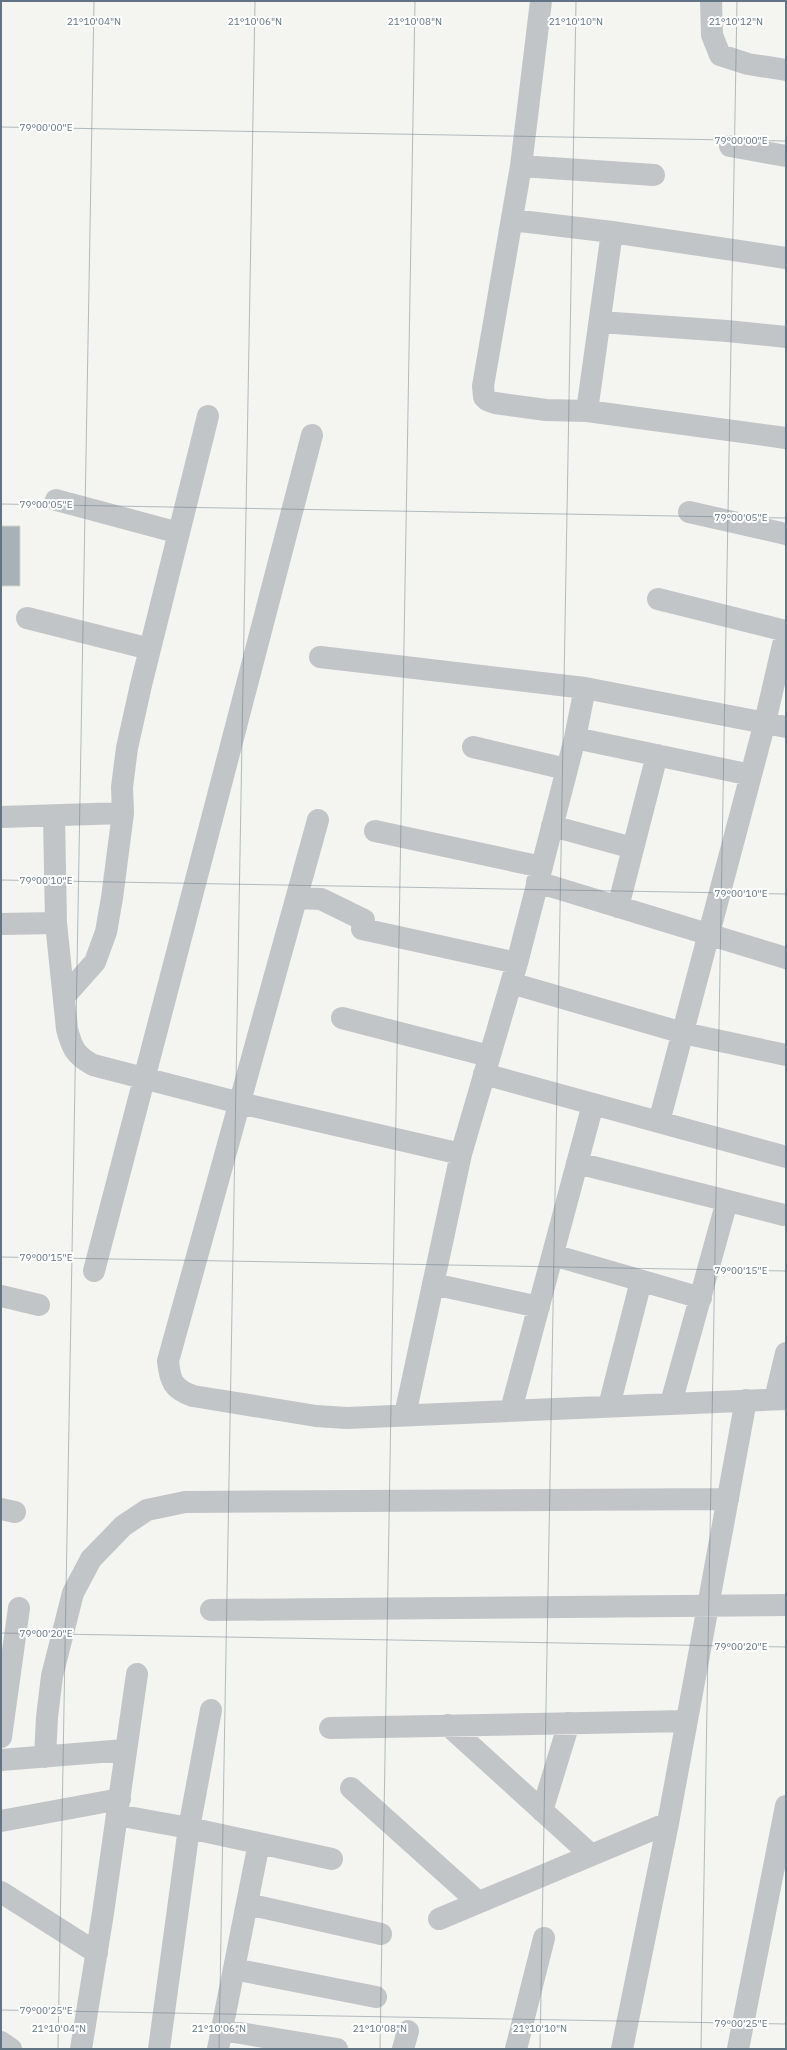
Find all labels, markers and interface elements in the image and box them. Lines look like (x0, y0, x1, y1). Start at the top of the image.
text: 21°10'04"N (67, 15, 121, 28)
text: 21°10'06"N (228, 15, 282, 28)
text: 21°10'08"N (388, 15, 442, 28)
text: 21°10'10"N (549, 15, 603, 28)
text: 21°10'12"N (709, 15, 763, 28)
text: 79°00'00"E (19, 121, 73, 134)
text: 79°00'00"E (714, 134, 768, 147)
text: 79°00'05"E (19, 498, 73, 511)
text: 79°00'05"E (714, 511, 768, 524)
text: 79°00'10"E (19, 874, 73, 887)
text: 79°00'10"E (714, 887, 768, 900)
text: 79°00'15"E (19, 1251, 73, 1264)
text: 79°00'15"E (714, 1264, 768, 1277)
text: 79°00'20"E (19, 1627, 73, 1640)
text: 79°00'20"E (714, 1640, 768, 1653)
text: 79°00'25"E (19, 2004, 73, 2017)
text: 79°00'25"E (714, 2017, 768, 2030)
text: 21°10'04"N (32, 2022, 86, 2035)
text: 21°10'06"N (192, 2022, 246, 2035)
text: 21°10'08"N (353, 2022, 407, 2035)
text: 21°10'10"N (513, 2022, 567, 2035)

